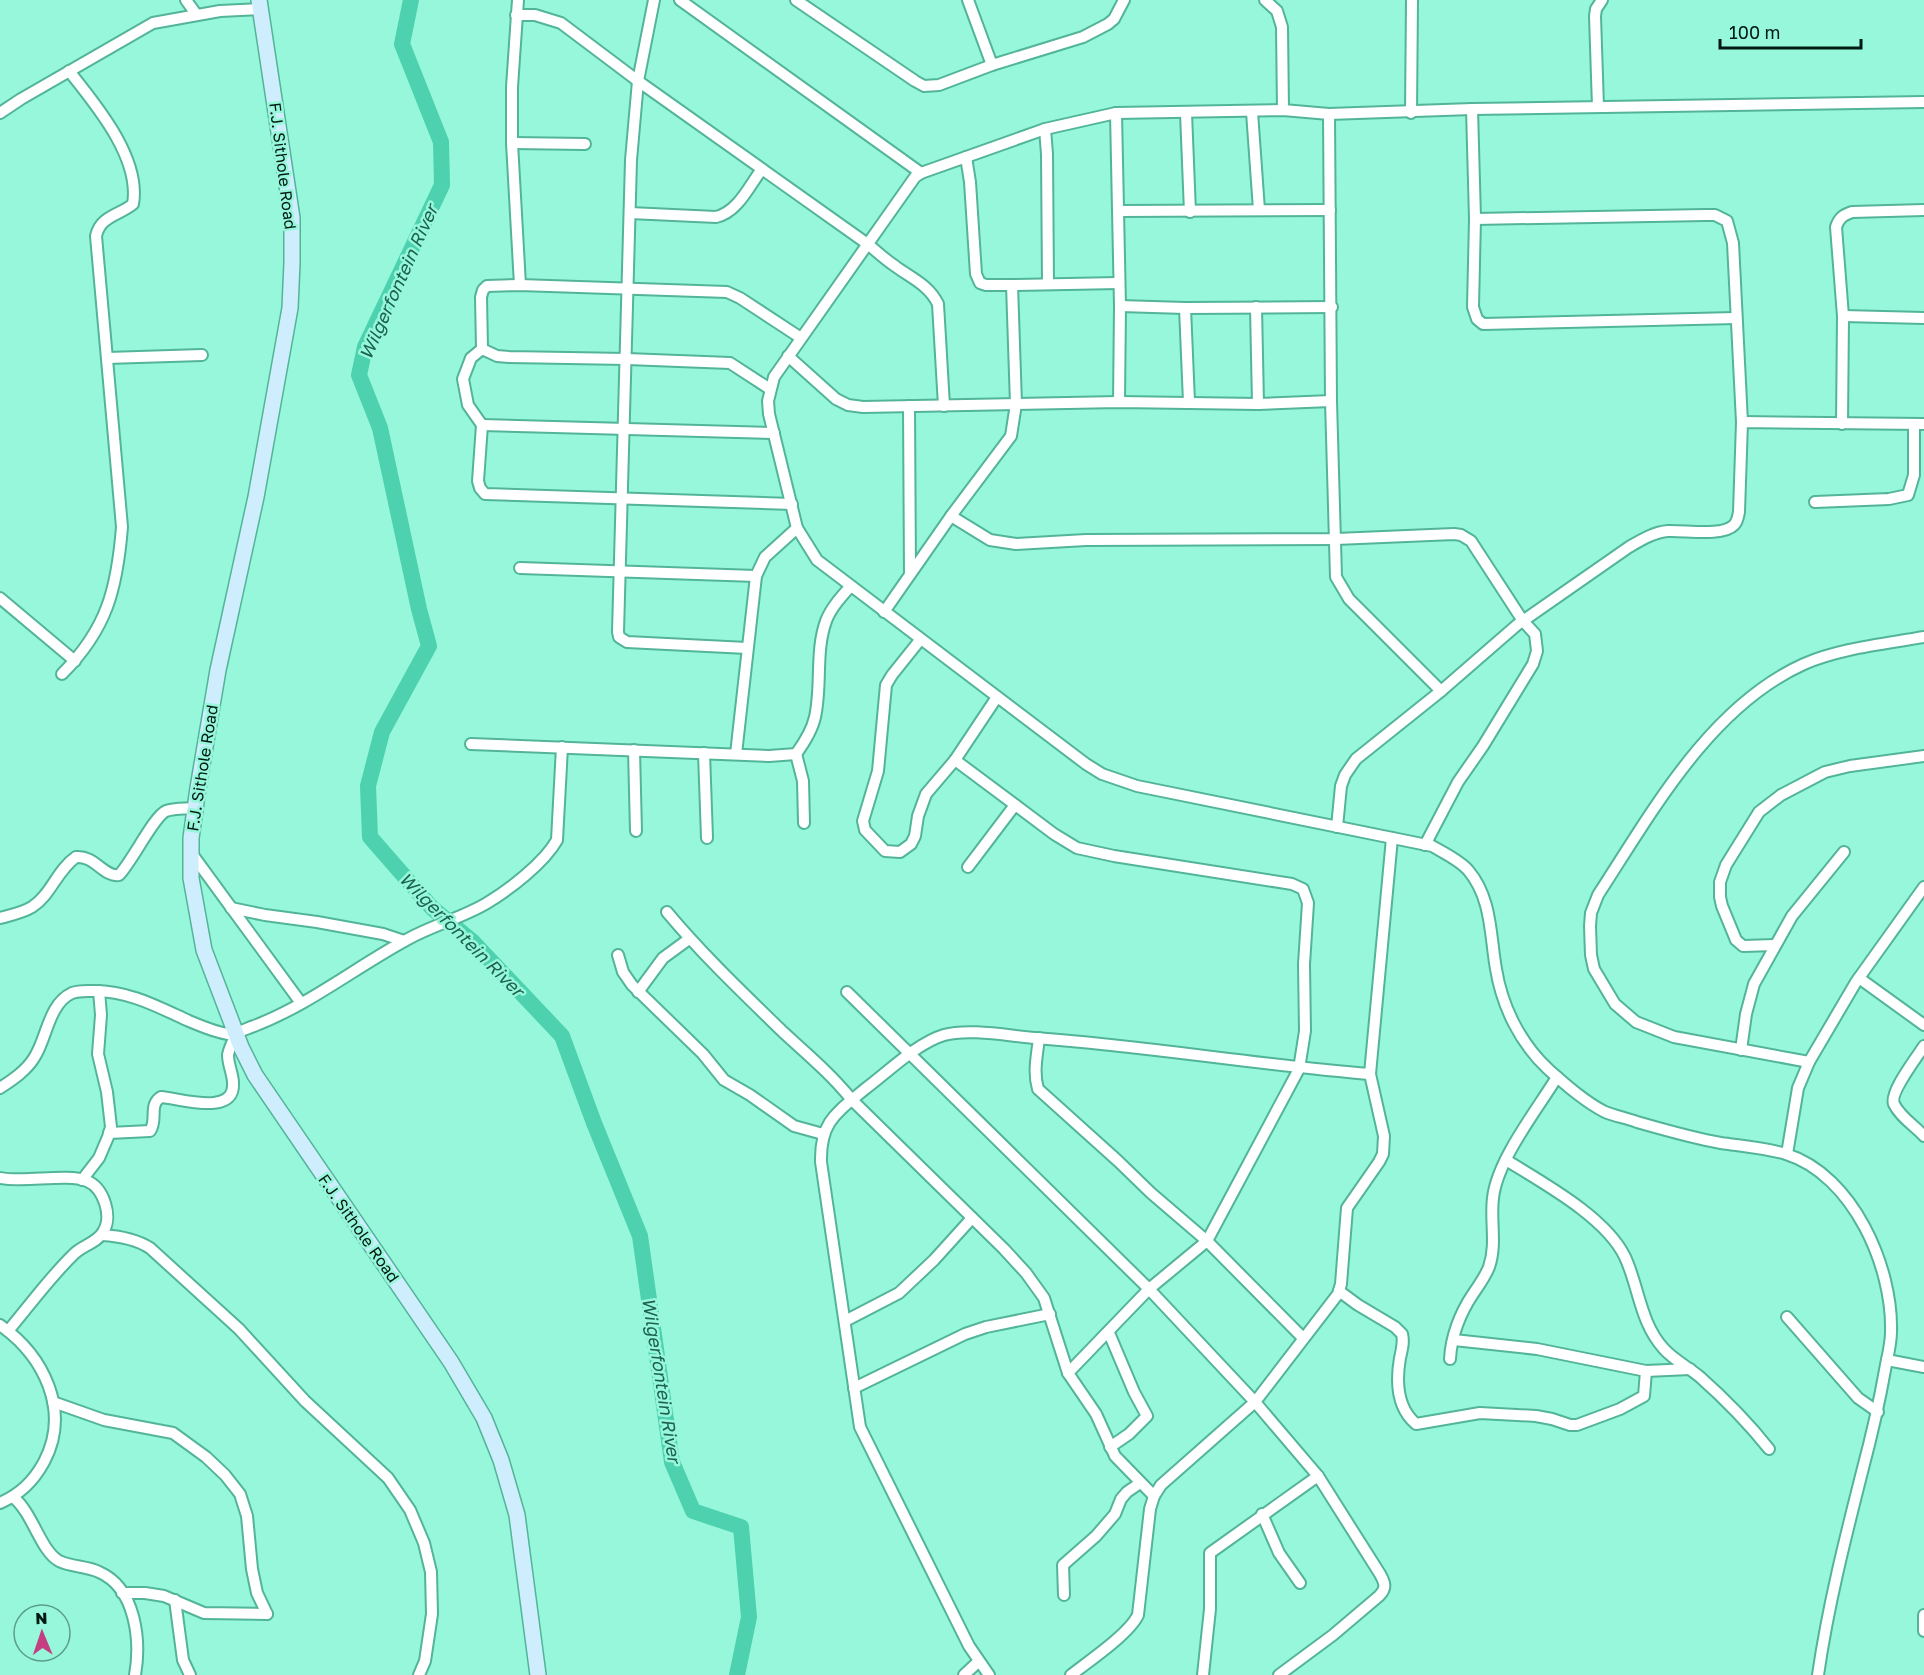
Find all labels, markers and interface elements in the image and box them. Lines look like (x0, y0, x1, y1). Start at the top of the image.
scale bar (1720, 12, 1861, 50)
text: 100 m (1729, 21, 1780, 43)
street label: F.J. Sithole Road (265, 101, 301, 231)
water label: Wilgerfontein River (354, 199, 443, 363)
street label: F.J. Sithole Road (182, 703, 222, 833)
water label: Wilgerfontein River (395, 867, 531, 1003)
street label: F.J. Sithole Road (314, 1170, 404, 1286)
water label: Wilgerfontein River (638, 1296, 686, 1467)
north arrow (12, 1603, 72, 1663)
text: N (35, 1608, 48, 1628)

